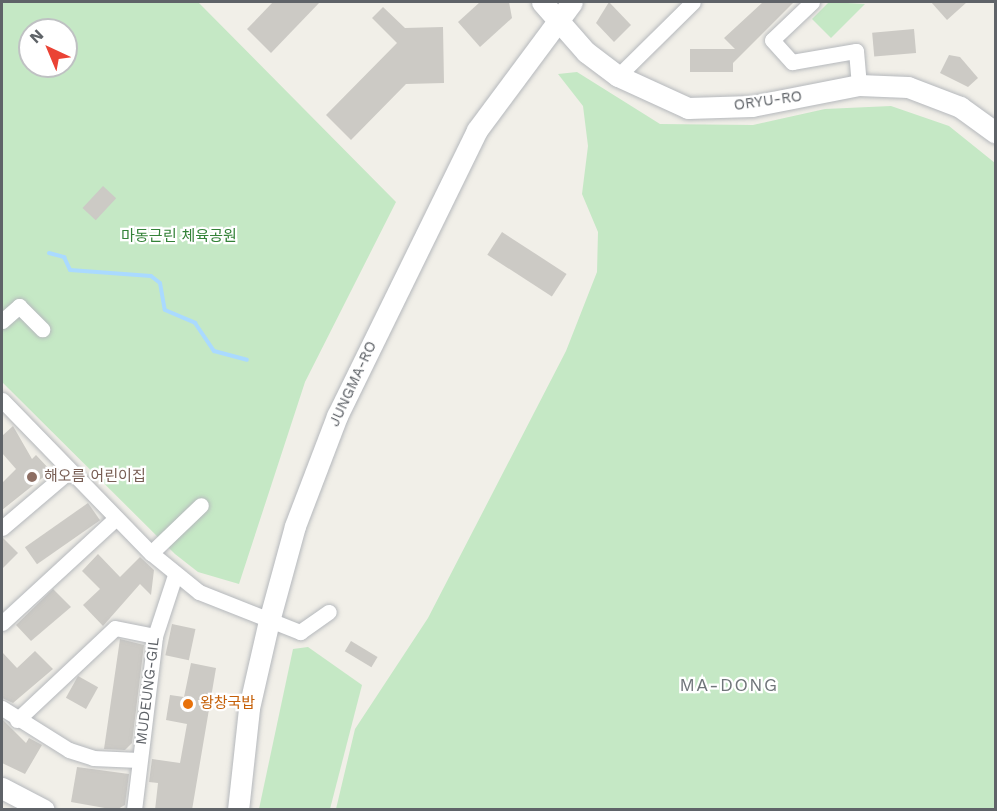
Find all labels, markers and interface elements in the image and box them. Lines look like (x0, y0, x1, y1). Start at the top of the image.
north arrow (18, 18, 78, 78)
text: N (26, 25, 47, 47)
street label: ORYU-RO (733, 87, 803, 115)
park label: 마동근린 체육공원 (121, 228, 237, 246)
street label: JUNGMA-RO (325, 338, 381, 430)
place label: 해오름 어린이집 (44, 468, 146, 486)
marker: 해오름 어린이집 (25, 470, 39, 484)
street label: MUDEUNG-GIL (132, 636, 164, 746)
district label: MA-DONG (679, 674, 779, 696)
place label: 왕창국밥 (200, 695, 255, 713)
marker: 왕창국밥 (181, 697, 195, 711)

